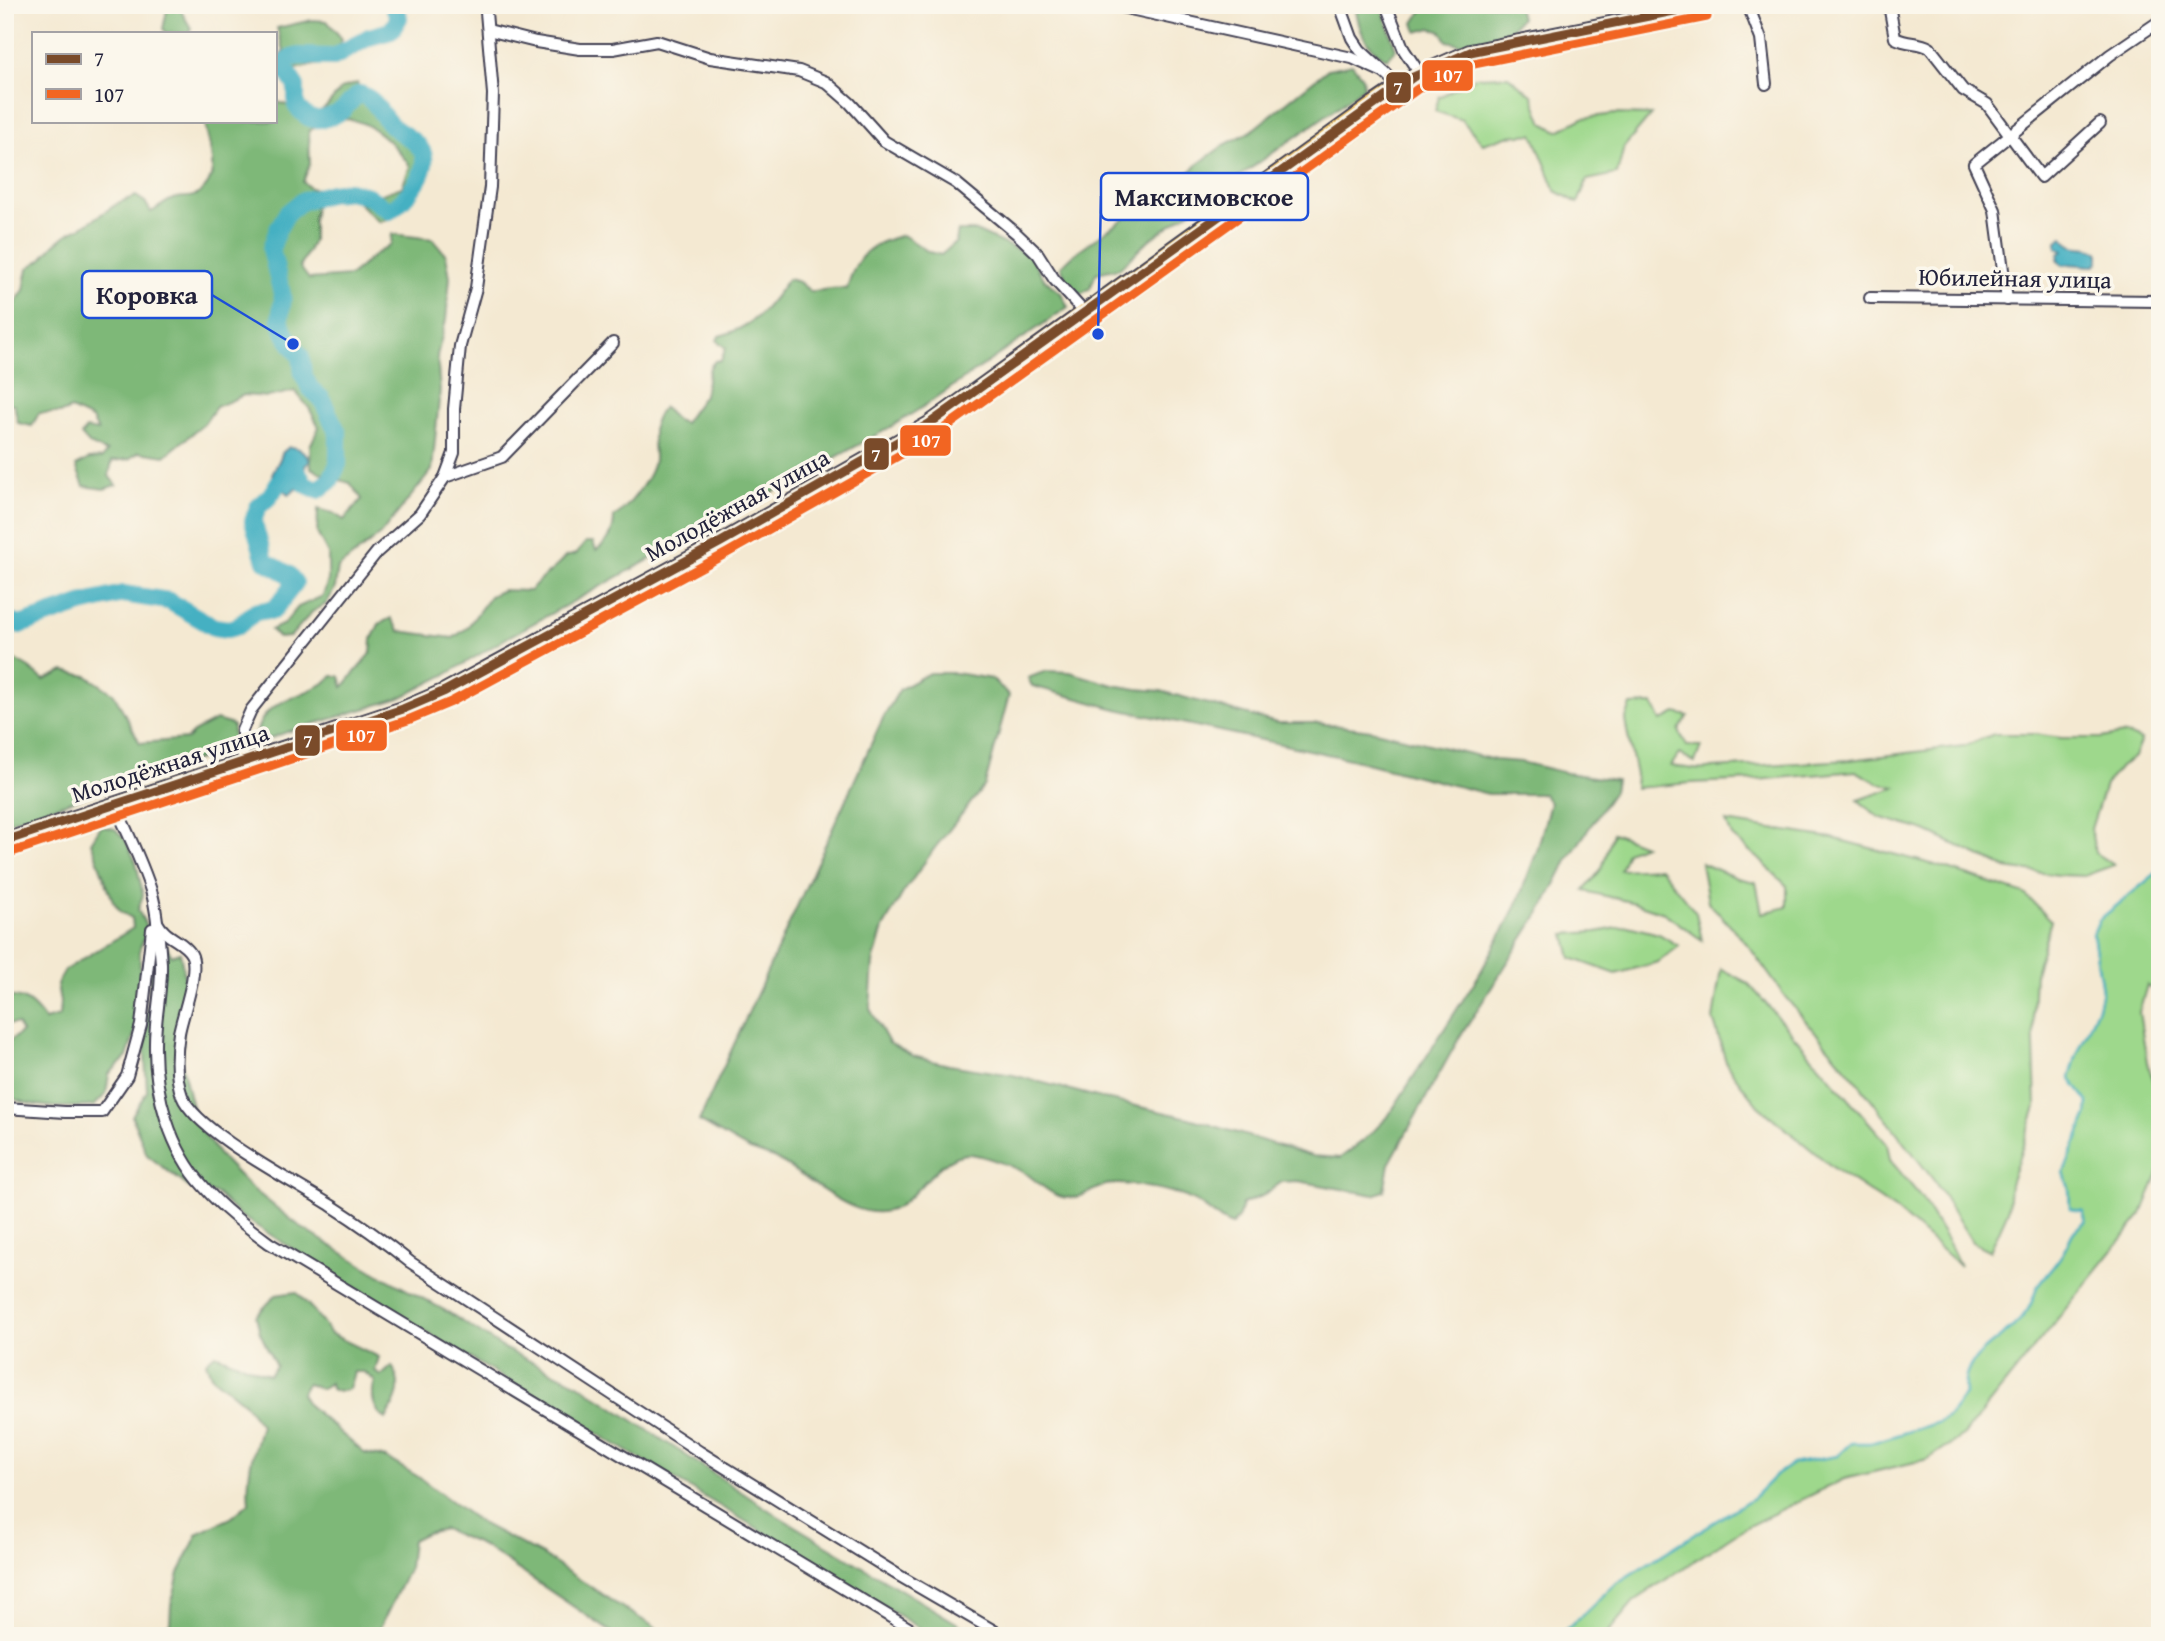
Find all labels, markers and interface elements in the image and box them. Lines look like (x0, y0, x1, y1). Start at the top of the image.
legend (32, 32, 276, 122)
text: 7 (94, 43, 104, 74)
line badge: 107 (1421, 59, 1474, 92)
text: 107 (1433, 61, 1463, 89)
line badge: 7 (1385, 71, 1412, 104)
text: 7 (1393, 73, 1403, 101)
text: 107 (94, 79, 124, 110)
callout: Максимовское (1101, 173, 1308, 220)
text: Максимовское (1114, 177, 1294, 216)
street label: Юбилейная улица (1918, 259, 2113, 297)
callout: Коровка (82, 271, 212, 318)
text: Коровка (96, 275, 199, 314)
line badge: 107 (899, 424, 952, 457)
text: 107 (911, 426, 941, 454)
line badge: 7 (863, 437, 890, 471)
street label: Молодёжная улица (638, 439, 836, 570)
text: 7 (871, 440, 881, 468)
street label: Молодёжная улица (67, 714, 274, 811)
line badge: 107 (335, 719, 388, 752)
text: 107 (346, 721, 376, 749)
line badge: 7 (294, 724, 321, 757)
text: 7 (303, 726, 313, 754)

